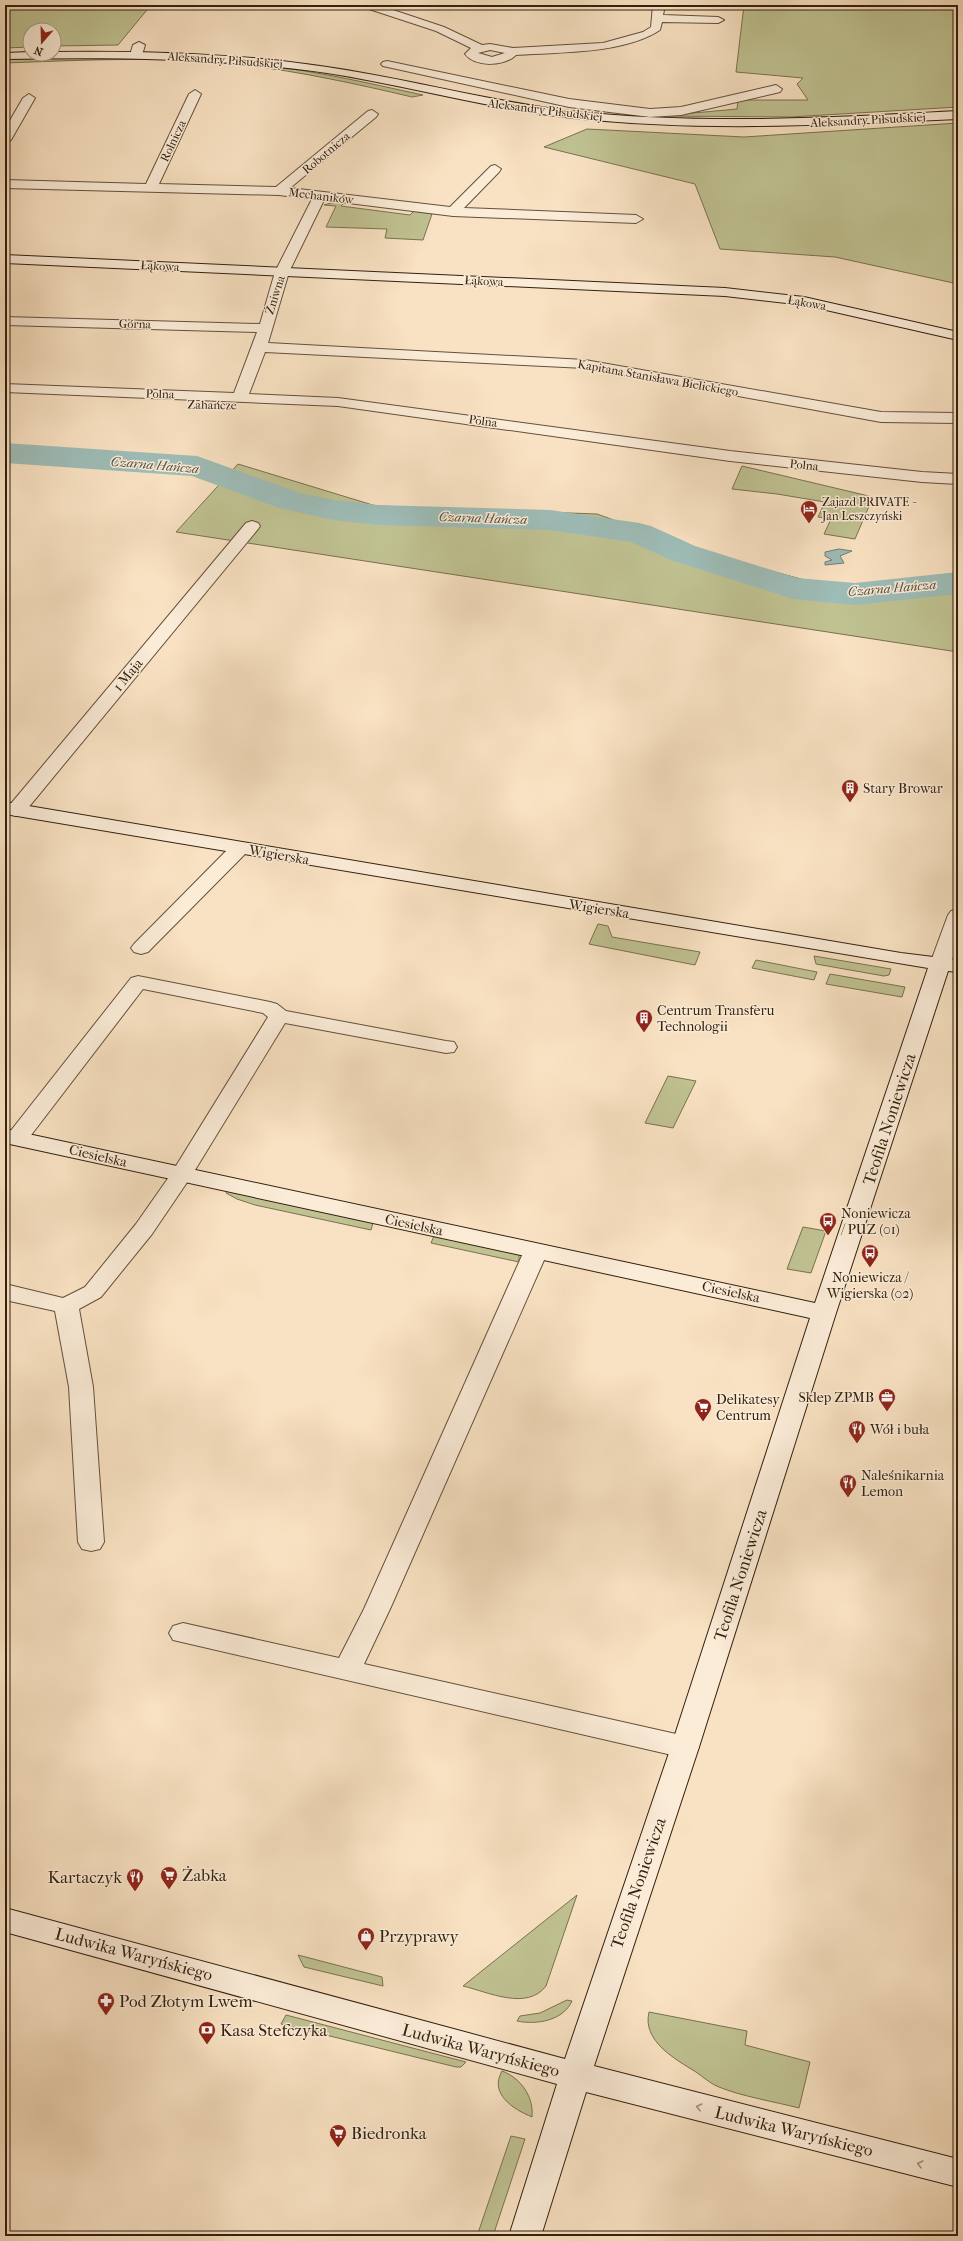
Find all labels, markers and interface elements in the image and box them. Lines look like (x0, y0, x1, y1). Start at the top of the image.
north arrow (22, 22, 62, 62)
text: N (32, 43, 45, 58)
street label: Aleksandry Piłsudskiej (166, 49, 283, 71)
street label: Aleksandry Piłsudskiej (486, 96, 603, 124)
street label: Aleksandry Piłsudskiej (809, 110, 926, 130)
street label: Rolnicza (157, 118, 189, 164)
street label: Robotnicza (299, 129, 353, 177)
street label: Mechaników (288, 185, 355, 207)
street label: Łąkowa (140, 258, 180, 274)
street label: Żniwna (261, 273, 288, 316)
street label: Łąkowa (464, 273, 504, 289)
street label: Łąkowa (787, 293, 828, 313)
street label: Górna (119, 316, 152, 332)
street label: Kapitana Stanisława Bielickiego (577, 357, 739, 399)
street label: Polna (145, 387, 175, 402)
street label: Zahańcze (187, 398, 237, 412)
street label: Polna (468, 412, 499, 430)
water label: Czarna Hańcza (110, 454, 200, 476)
street label: Polna (789, 457, 819, 474)
place label: Zajazd PRIVATE - Jan Leszczyński (821, 495, 917, 523)
hotel icon: Zajazd PRIVATE - Jan Leszczyński (799, 499, 819, 524)
water label: Czarna Hańcza (439, 509, 528, 527)
water label: Czarna Hańcza (847, 577, 937, 599)
street label: 1 Maja (109, 655, 147, 695)
building icon: Stary Browar (840, 778, 860, 803)
place label: Stary Browar (863, 780, 943, 797)
street label: Wigierska (246, 841, 311, 869)
street label: Wigierska (567, 896, 631, 922)
place label: Centrum Transferu Technologii (657, 1002, 774, 1035)
building icon: Centrum Transferu Technologii (634, 1008, 654, 1033)
street label: Teofila Noniewicza (858, 1050, 920, 1187)
street label: Ciesielska (67, 1141, 129, 1171)
place label: Noniewicza / PUZ (01) (840, 1205, 911, 1238)
street label: Ciesielska (383, 1211, 445, 1240)
bus stop icon: Noniewicza / PUZ (01) (818, 1211, 838, 1236)
bus stop icon: Noniewicza / Wigierska (02) (860, 1243, 880, 1268)
place label: Noniewicza / Wigierska (02) (826, 1269, 913, 1302)
street label: Ciesielska (700, 1278, 762, 1307)
office icon: Sklep ZPMB (877, 1387, 897, 1412)
place label: Sklep ZPMB (799, 1389, 874, 1406)
place label: Delikatesy Centrum (716, 1391, 780, 1424)
supermarket icon: Delikatesy Centrum (693, 1397, 713, 1422)
restaurant icon: Wół i buła (847, 1419, 867, 1444)
place label: Wół i buła (869, 1421, 930, 1438)
place label: Naleśnikarnia Lemon (861, 1467, 945, 1500)
restaurant icon: Naleśnikarnia Lemon (838, 1473, 858, 1498)
street label: Teofila Noniewicza (709, 1506, 771, 1643)
street label: Teofila Noniewicza (606, 1815, 670, 1951)
supermarket icon: Żabka (159, 1865, 179, 1890)
place label: Żabka (182, 1865, 227, 1885)
place label: Kartaczyk (48, 1867, 122, 1887)
restaurant icon: Kartaczyk (125, 1867, 145, 1892)
street label: Ludwika Waryńskiego (53, 1923, 215, 1985)
shop icon: Przyprawy (356, 1926, 376, 1951)
place label: Przyprawy (379, 1926, 460, 1946)
pharmacy icon: Pod Złotym Lwem (96, 1991, 116, 2016)
place label: Pod Złotym Lwem (119, 1991, 253, 2011)
street label: Ludwika Waryńskiego (400, 2019, 562, 2081)
bank icon: Kasa Stefczyka (197, 2020, 217, 2045)
place label: Kasa Stefczyka (220, 2020, 328, 2040)
street label: Ludwika Waryńskiego (713, 2102, 876, 2160)
one-way arrow (696, 2104, 702, 2112)
supermarket icon: Biedronka (328, 2123, 348, 2148)
place label: Biedronka (351, 2123, 427, 2143)
one-way arrow (917, 2160, 923, 2168)

